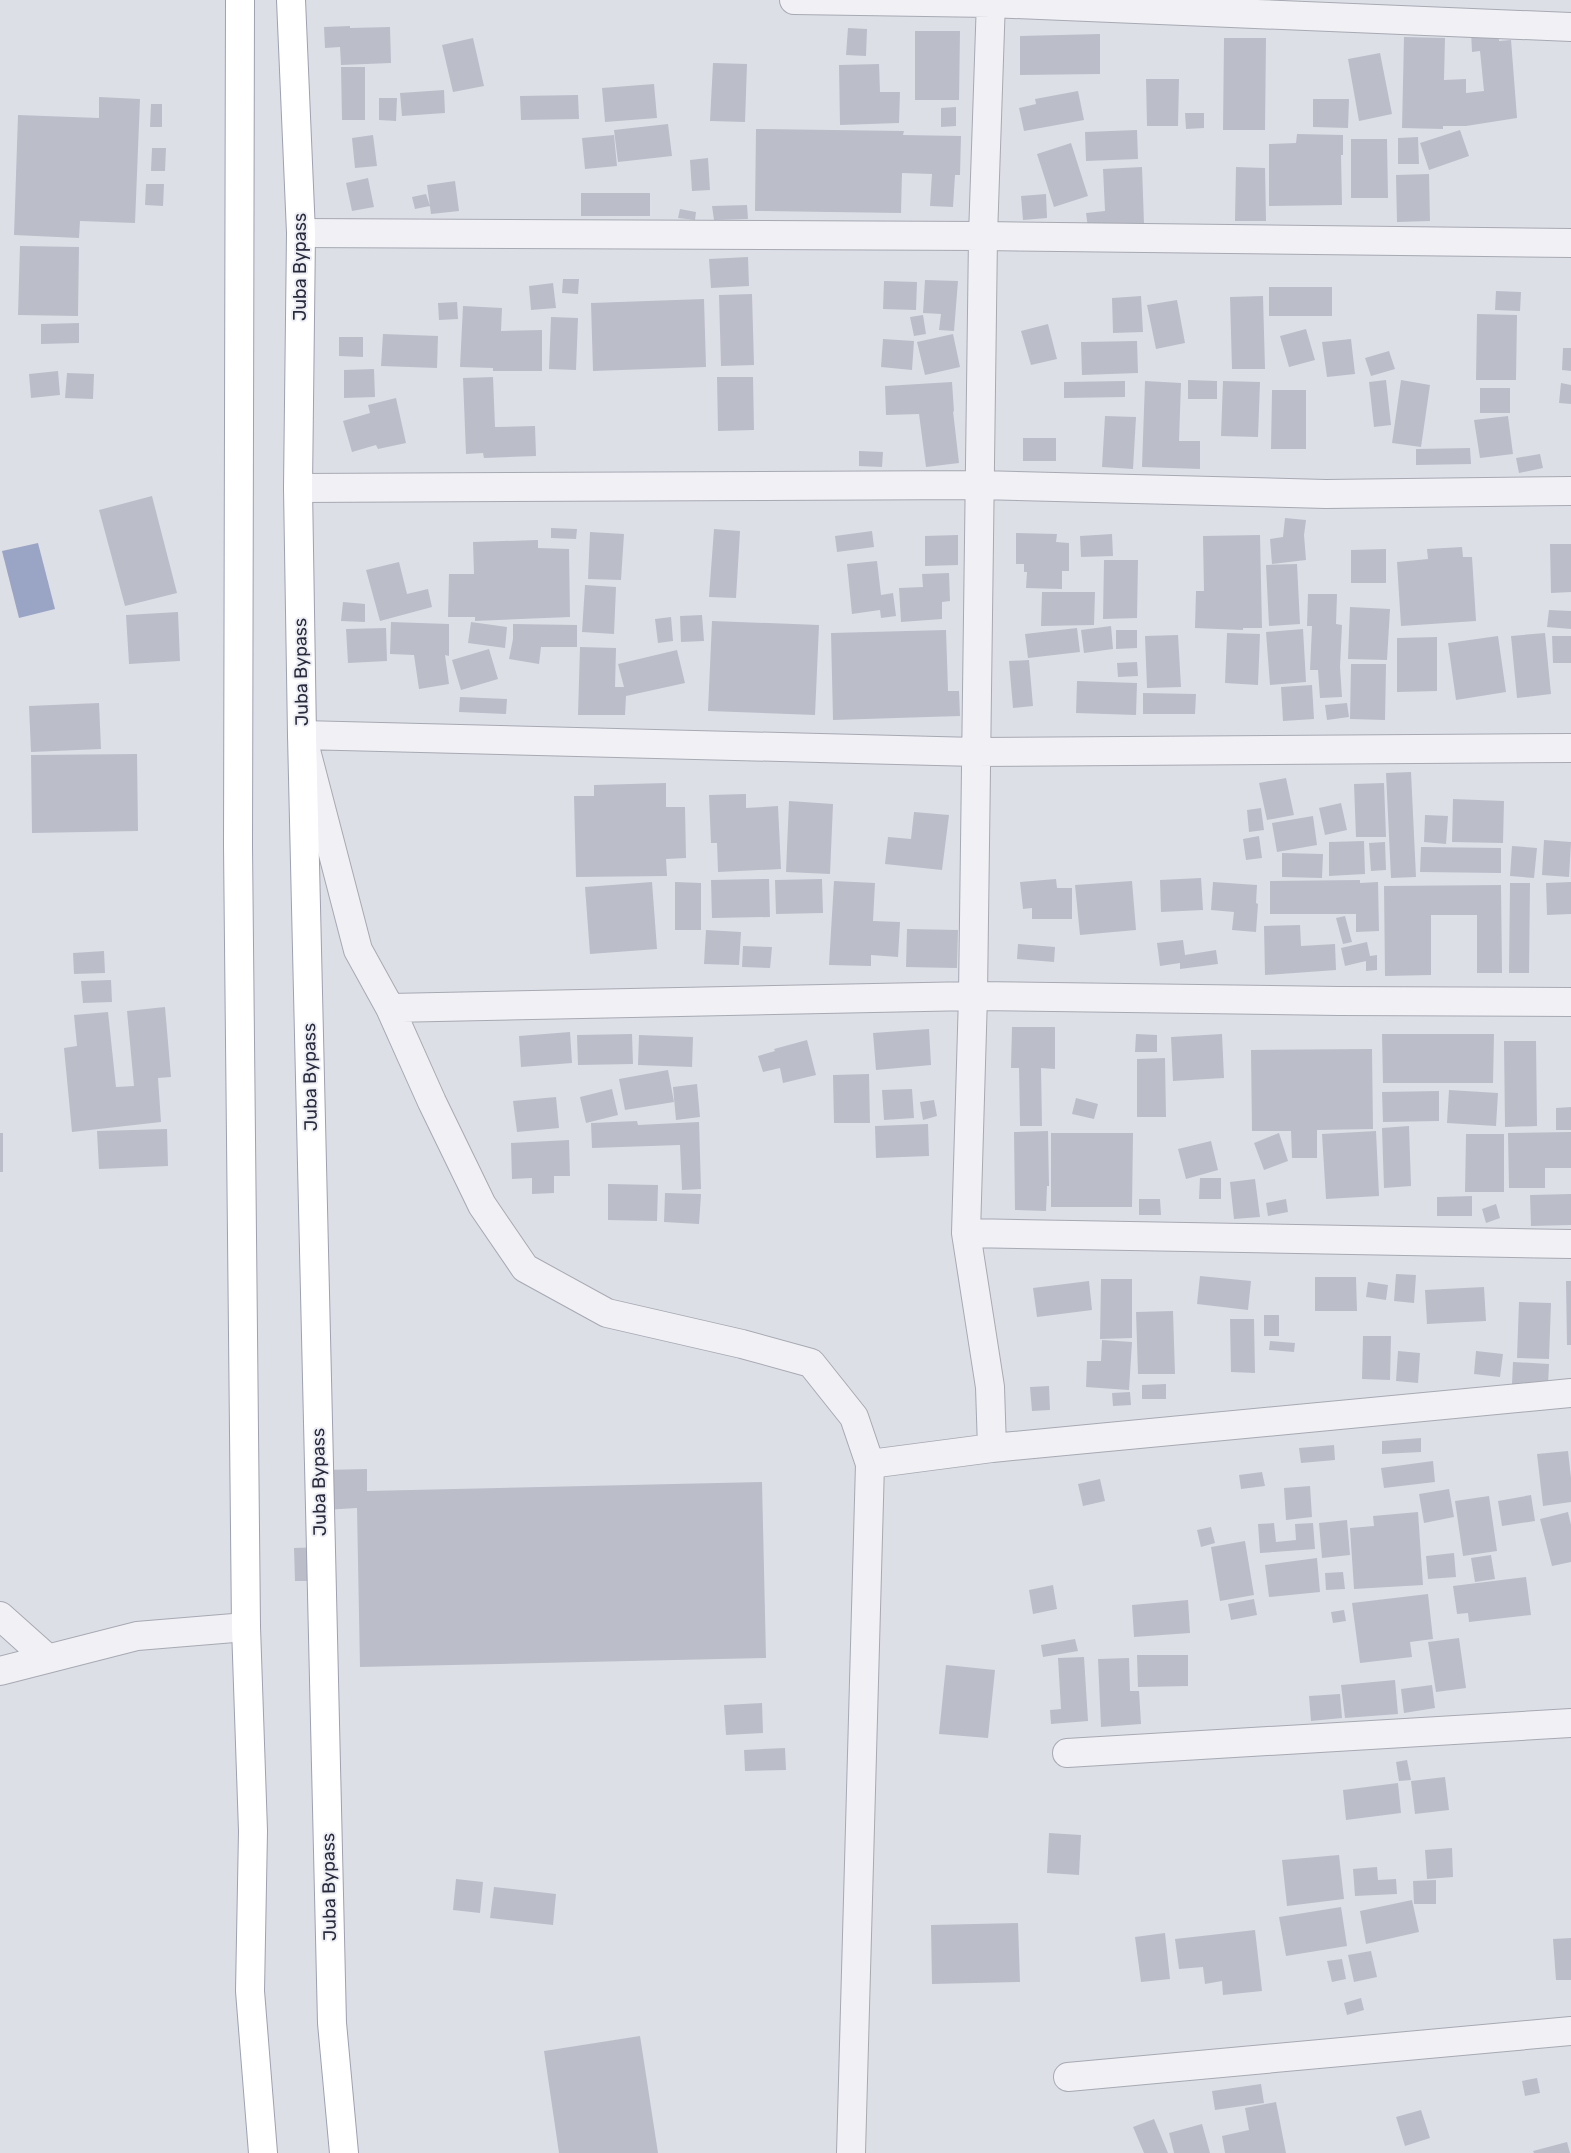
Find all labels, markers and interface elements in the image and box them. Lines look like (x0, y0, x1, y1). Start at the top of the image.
street label: Juba Bypass (289, 213, 311, 321)
street label: Juba Bypass (289, 618, 313, 726)
street label: Juba Bypass (298, 1023, 322, 1131)
street label: Juba Bypass (307, 1428, 331, 1536)
street label: Juba Bypass (317, 1833, 341, 1941)

